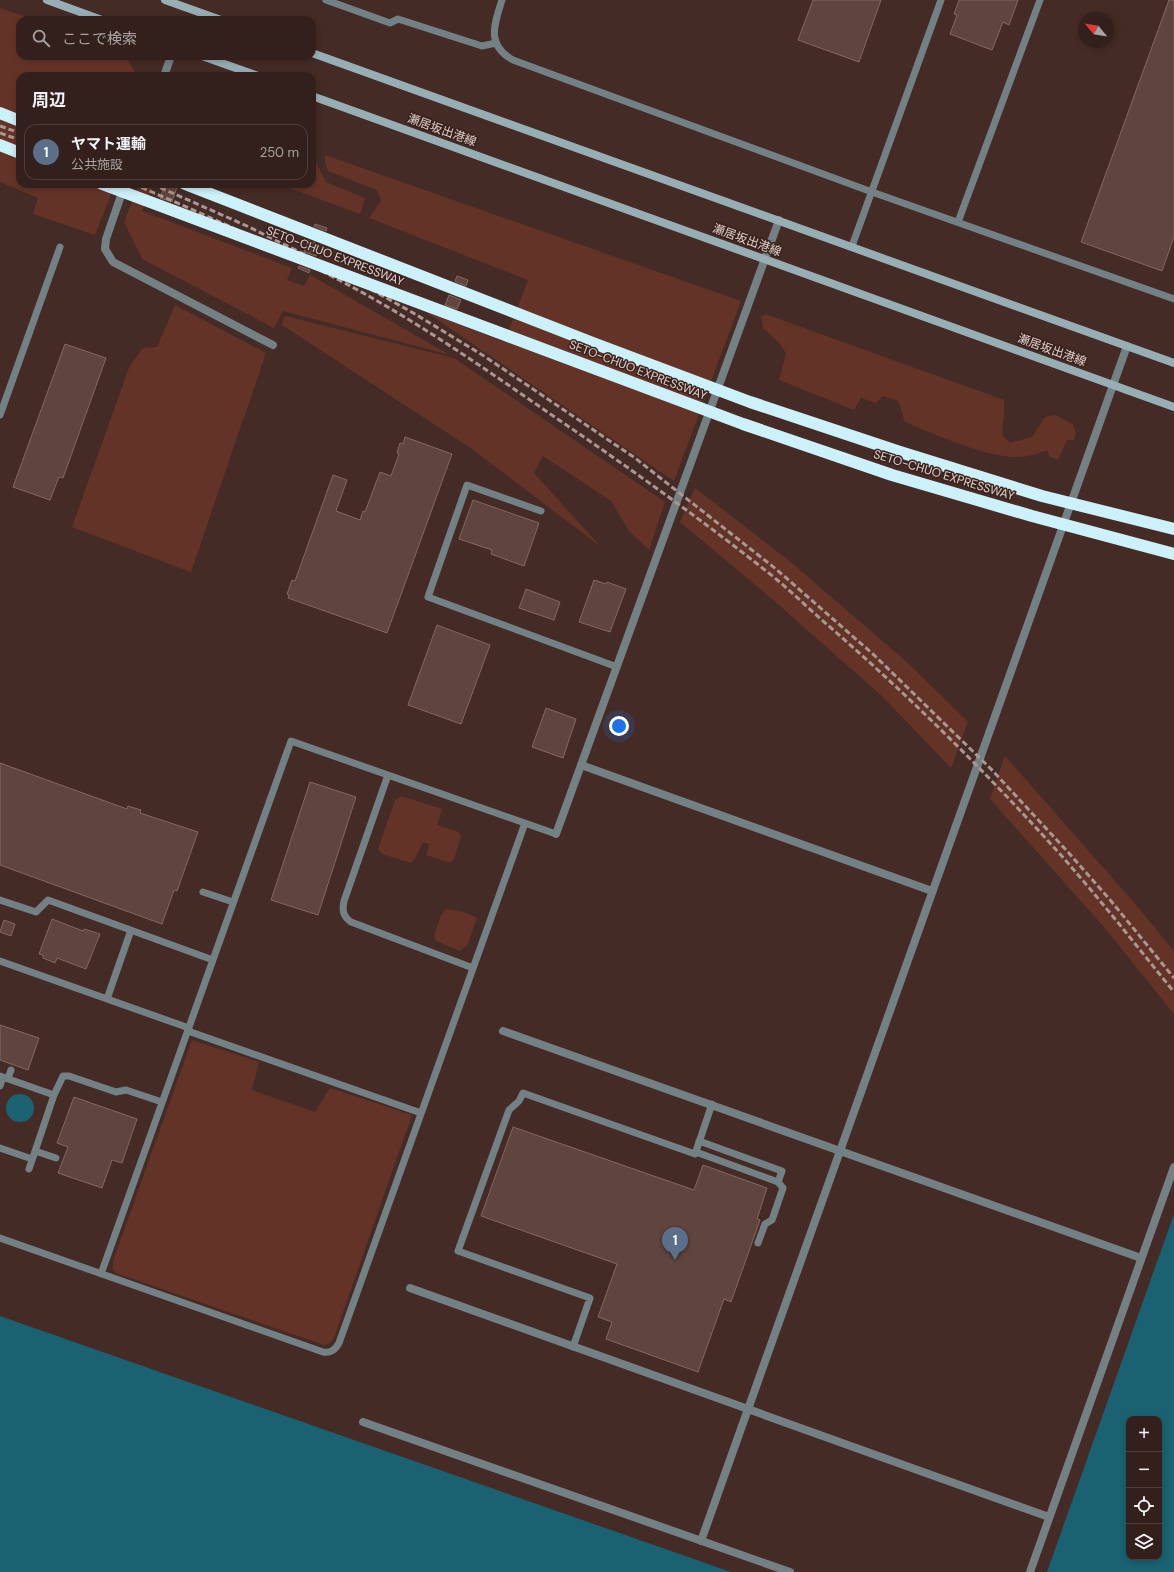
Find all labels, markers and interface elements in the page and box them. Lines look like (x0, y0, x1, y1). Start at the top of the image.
north arrow (1078, 12, 1114, 48)
search box (16, 16, 316, 60)
icon: search (30, 27, 52, 49)
text: ここで検索 (62, 29, 137, 49)
text: 周辺 (32, 89, 66, 111)
street label: 瀬居坂出港線 (405, 110, 479, 150)
text: ヤマト運輸 (71, 134, 146, 154)
text: 1 (44, 144, 48, 161)
text: 250 m (260, 144, 299, 161)
text: 公共施設 (71, 156, 123, 173)
street label: 瀬居坂出港線 (710, 220, 784, 260)
street label: SETO-CHUO EXPRESSWAY (264, 222, 406, 290)
street label: 瀬居坂出港線 (1015, 330, 1089, 370)
street label: SETO-CHUO EXPRESSWAY (567, 336, 709, 404)
street label: SETO-CHUO EXPRESSWAY (872, 446, 1016, 504)
your location (609, 716, 629, 736)
pin: 1 (662, 1227, 688, 1260)
map controls (1126, 1416, 1162, 1560)
button: + (1126, 1416, 1162, 1452)
button: − (1126, 1452, 1162, 1488)
button: locate (1126, 1488, 1162, 1524)
button: layers (1126, 1524, 1162, 1560)

